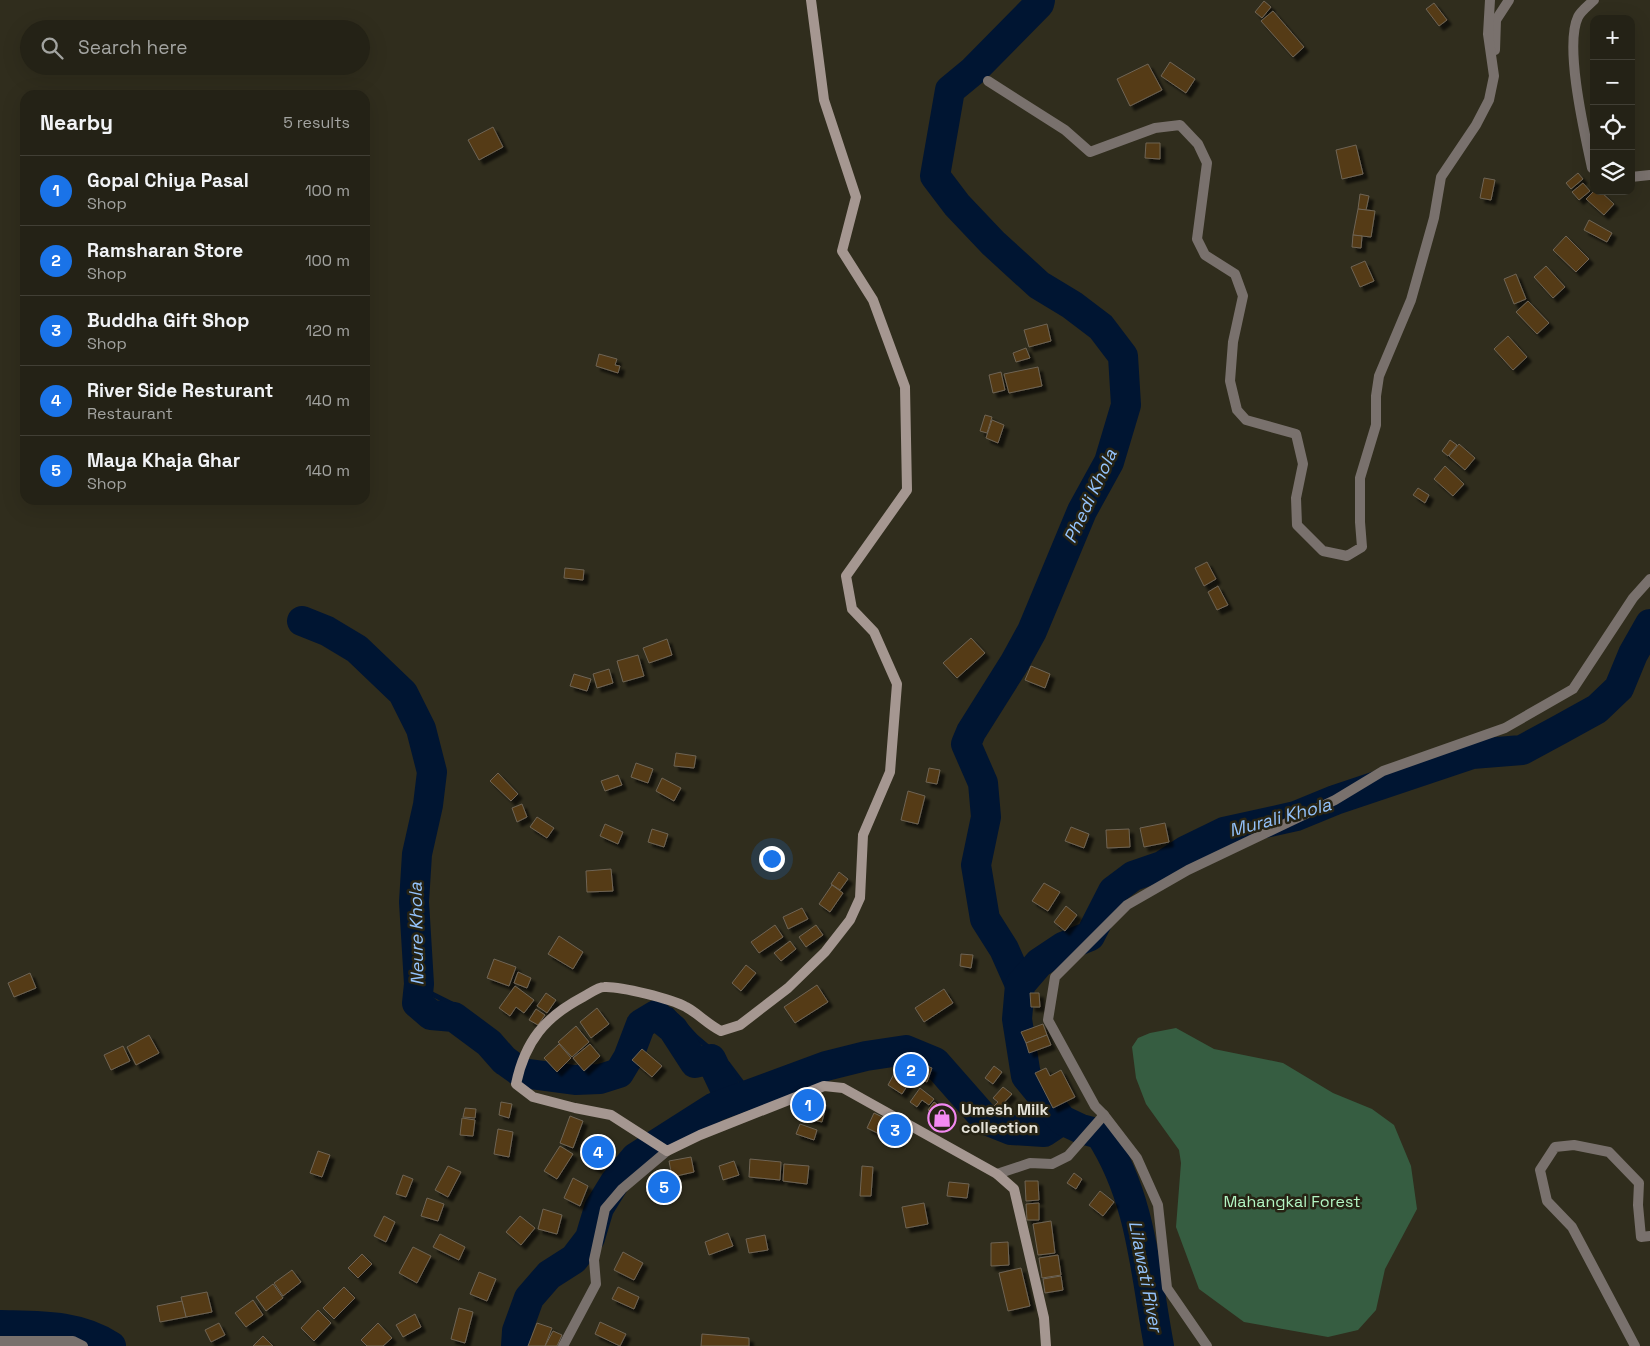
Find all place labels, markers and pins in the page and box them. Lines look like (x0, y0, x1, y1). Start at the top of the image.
pin: 2 (895, 1051, 927, 1089)
pin: 1 (792, 1086, 824, 1124)
place label: Umesh Milk collection (961, 1099, 1049, 1138)
shop icon: Umesh Milk collection (927, 1103, 957, 1133)
pin: 3 (879, 1111, 911, 1149)
pin: 4 (582, 1133, 614, 1171)
pin: 5 (648, 1168, 680, 1206)

